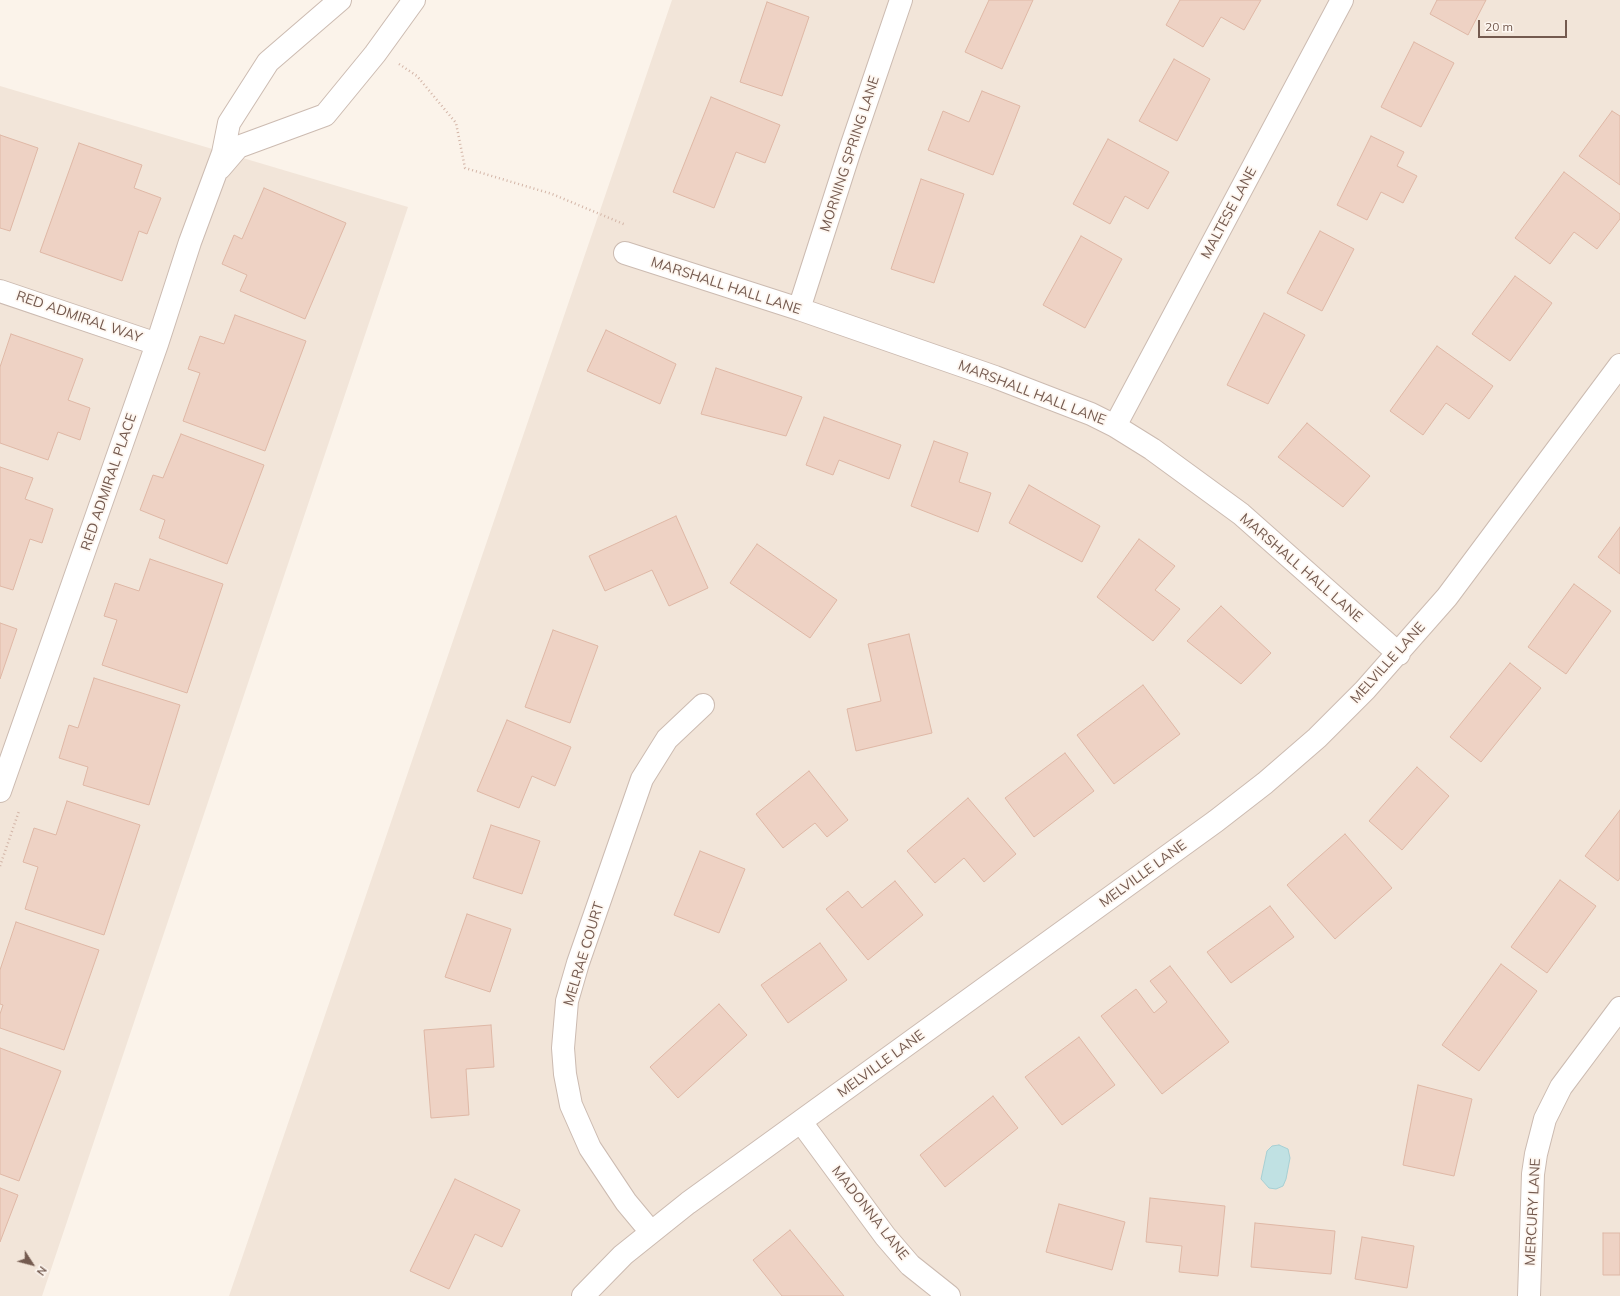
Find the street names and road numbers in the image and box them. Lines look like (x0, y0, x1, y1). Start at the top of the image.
street label: MORNING SPRING LANE (817, 74, 883, 234)
street label: MALTESE LANE (1198, 164, 1260, 262)
street label: MARSHALL HALL LANE (649, 254, 803, 318)
street label: RED ADMIRAL WAY (14, 288, 144, 346)
street label: MARSHALL HALL LANE (956, 357, 1108, 429)
street label: RED ADMIRAL PLACE (78, 411, 140, 553)
street label: MARSHALL HALL LANE (1236, 510, 1366, 626)
street label: MELVILLE LANE (1347, 619, 1429, 707)
street label: MELVILLE LANE (1096, 837, 1190, 911)
street label: MELRAE COURT (560, 900, 608, 1008)
street label: MELVILLE LANE (834, 1027, 928, 1101)
street label: MERCURY LANE (1522, 1158, 1544, 1266)
street label: MADONNA LANE (828, 1163, 912, 1263)

